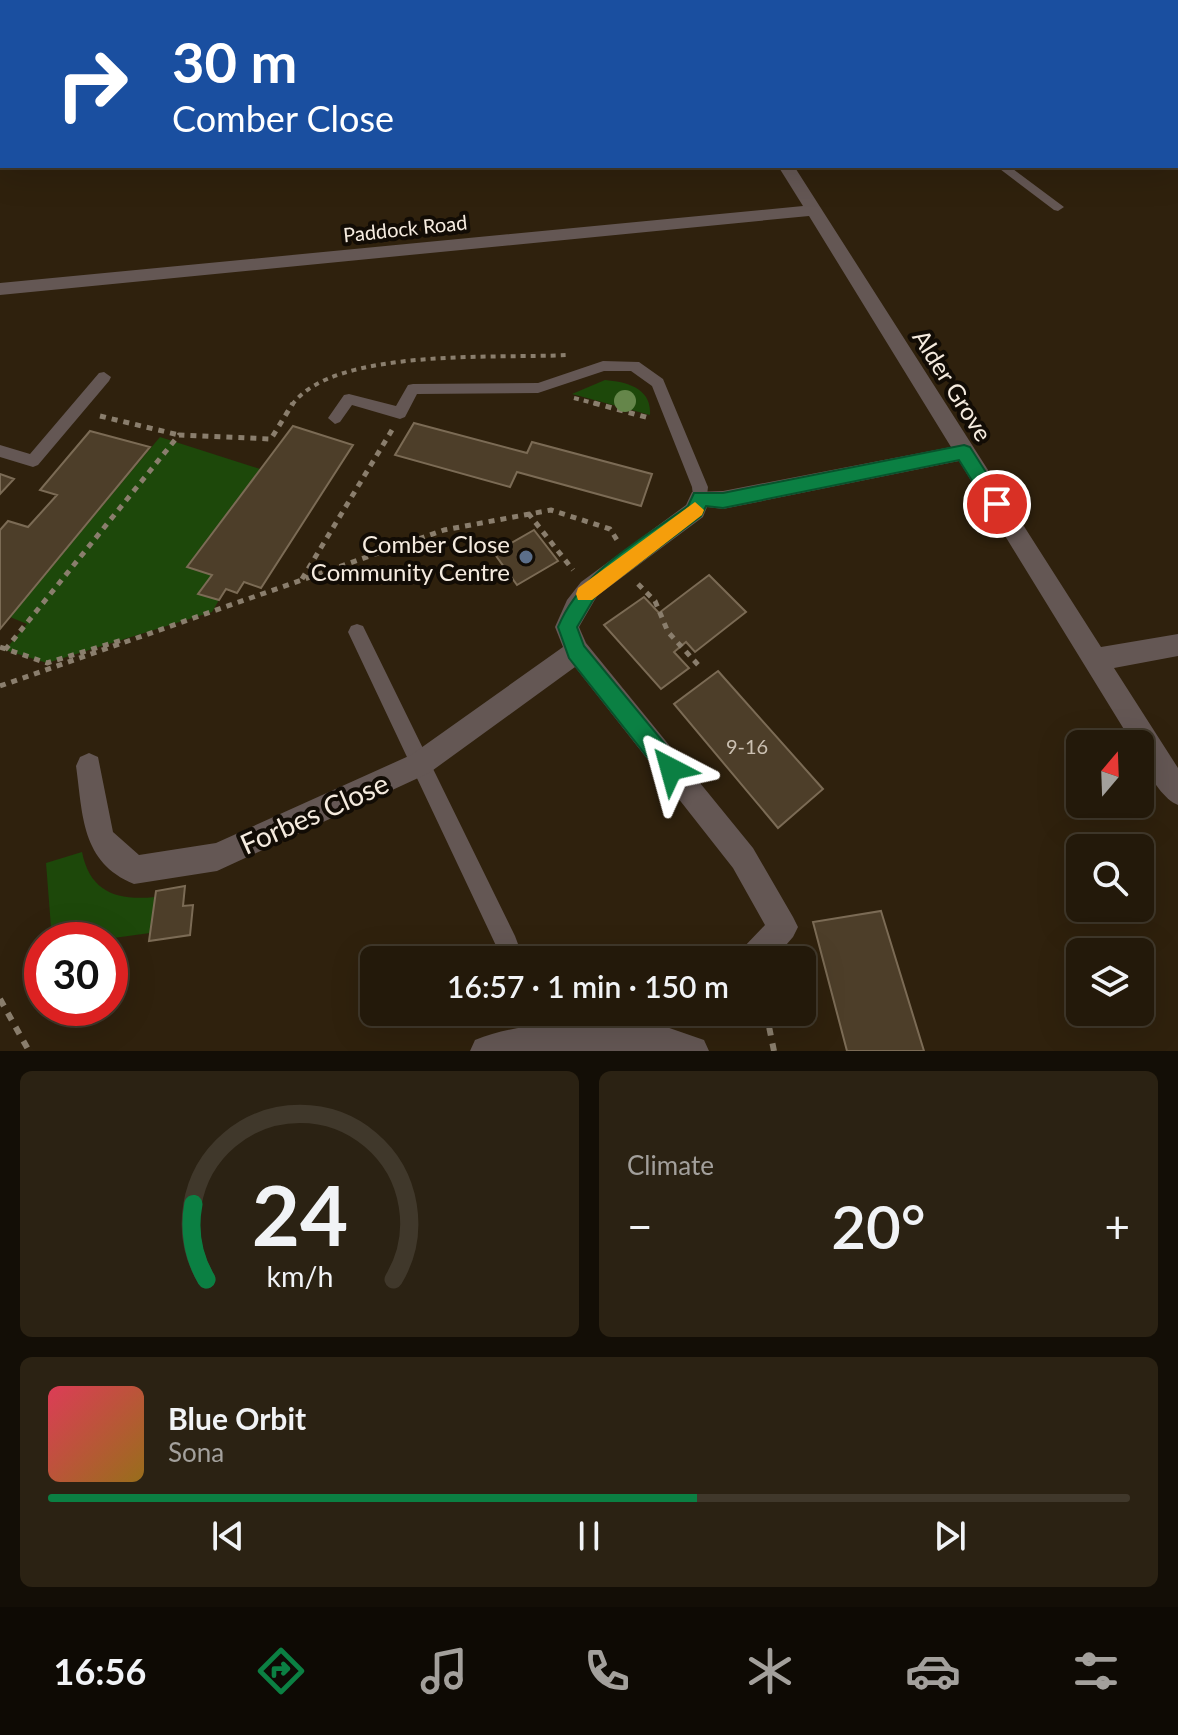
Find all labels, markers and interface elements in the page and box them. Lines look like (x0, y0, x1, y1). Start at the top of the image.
text: 30 m (172, 28, 297, 95)
icon: right (40, 32, 144, 136)
text: Comber Close (172, 96, 394, 140)
street label: Paddock Road (342, 210, 468, 246)
street label: Alder Grove (907, 324, 999, 446)
pin (963, 470, 1031, 538)
icon: arrive (975, 482, 1019, 526)
place label: Comber Close Community Centre (311, 529, 510, 586)
marker: Comber Close Community Centre (517, 548, 535, 566)
position arrow (629, 727, 713, 811)
north arrow (1066, 730, 1154, 818)
map controls (1066, 730, 1154, 1026)
house number: 9-16 (726, 734, 768, 758)
street label: Forbes Close (235, 765, 393, 861)
button: search (1066, 834, 1154, 922)
speed limit sign: 30 (24, 922, 128, 1026)
button: layers (1066, 938, 1154, 1026)
text: 16:57 · 1 min · 150 m (447, 968, 729, 1004)
text: Climate (627, 1149, 714, 1181)
text: 24 (251, 1164, 348, 1264)
text: 20° (831, 1190, 926, 1262)
text: − (627, 1200, 653, 1252)
text: + (1104, 1200, 1130, 1252)
text: km/h (266, 1259, 333, 1293)
text: Blue Orbit (168, 1400, 306, 1436)
text: Sona (168, 1436, 224, 1468)
icon: previous (206, 1514, 250, 1558)
icon: pause (567, 1514, 611, 1558)
icon: next (928, 1514, 972, 1558)
icon: directions (253, 1643, 309, 1699)
icon: music (416, 1643, 472, 1699)
icon: phone (579, 1643, 635, 1699)
icon: climate (742, 1643, 798, 1699)
icon: car (905, 1643, 961, 1699)
icon: filters (1068, 1643, 1124, 1699)
text: 16:56 (54, 1649, 146, 1693)

